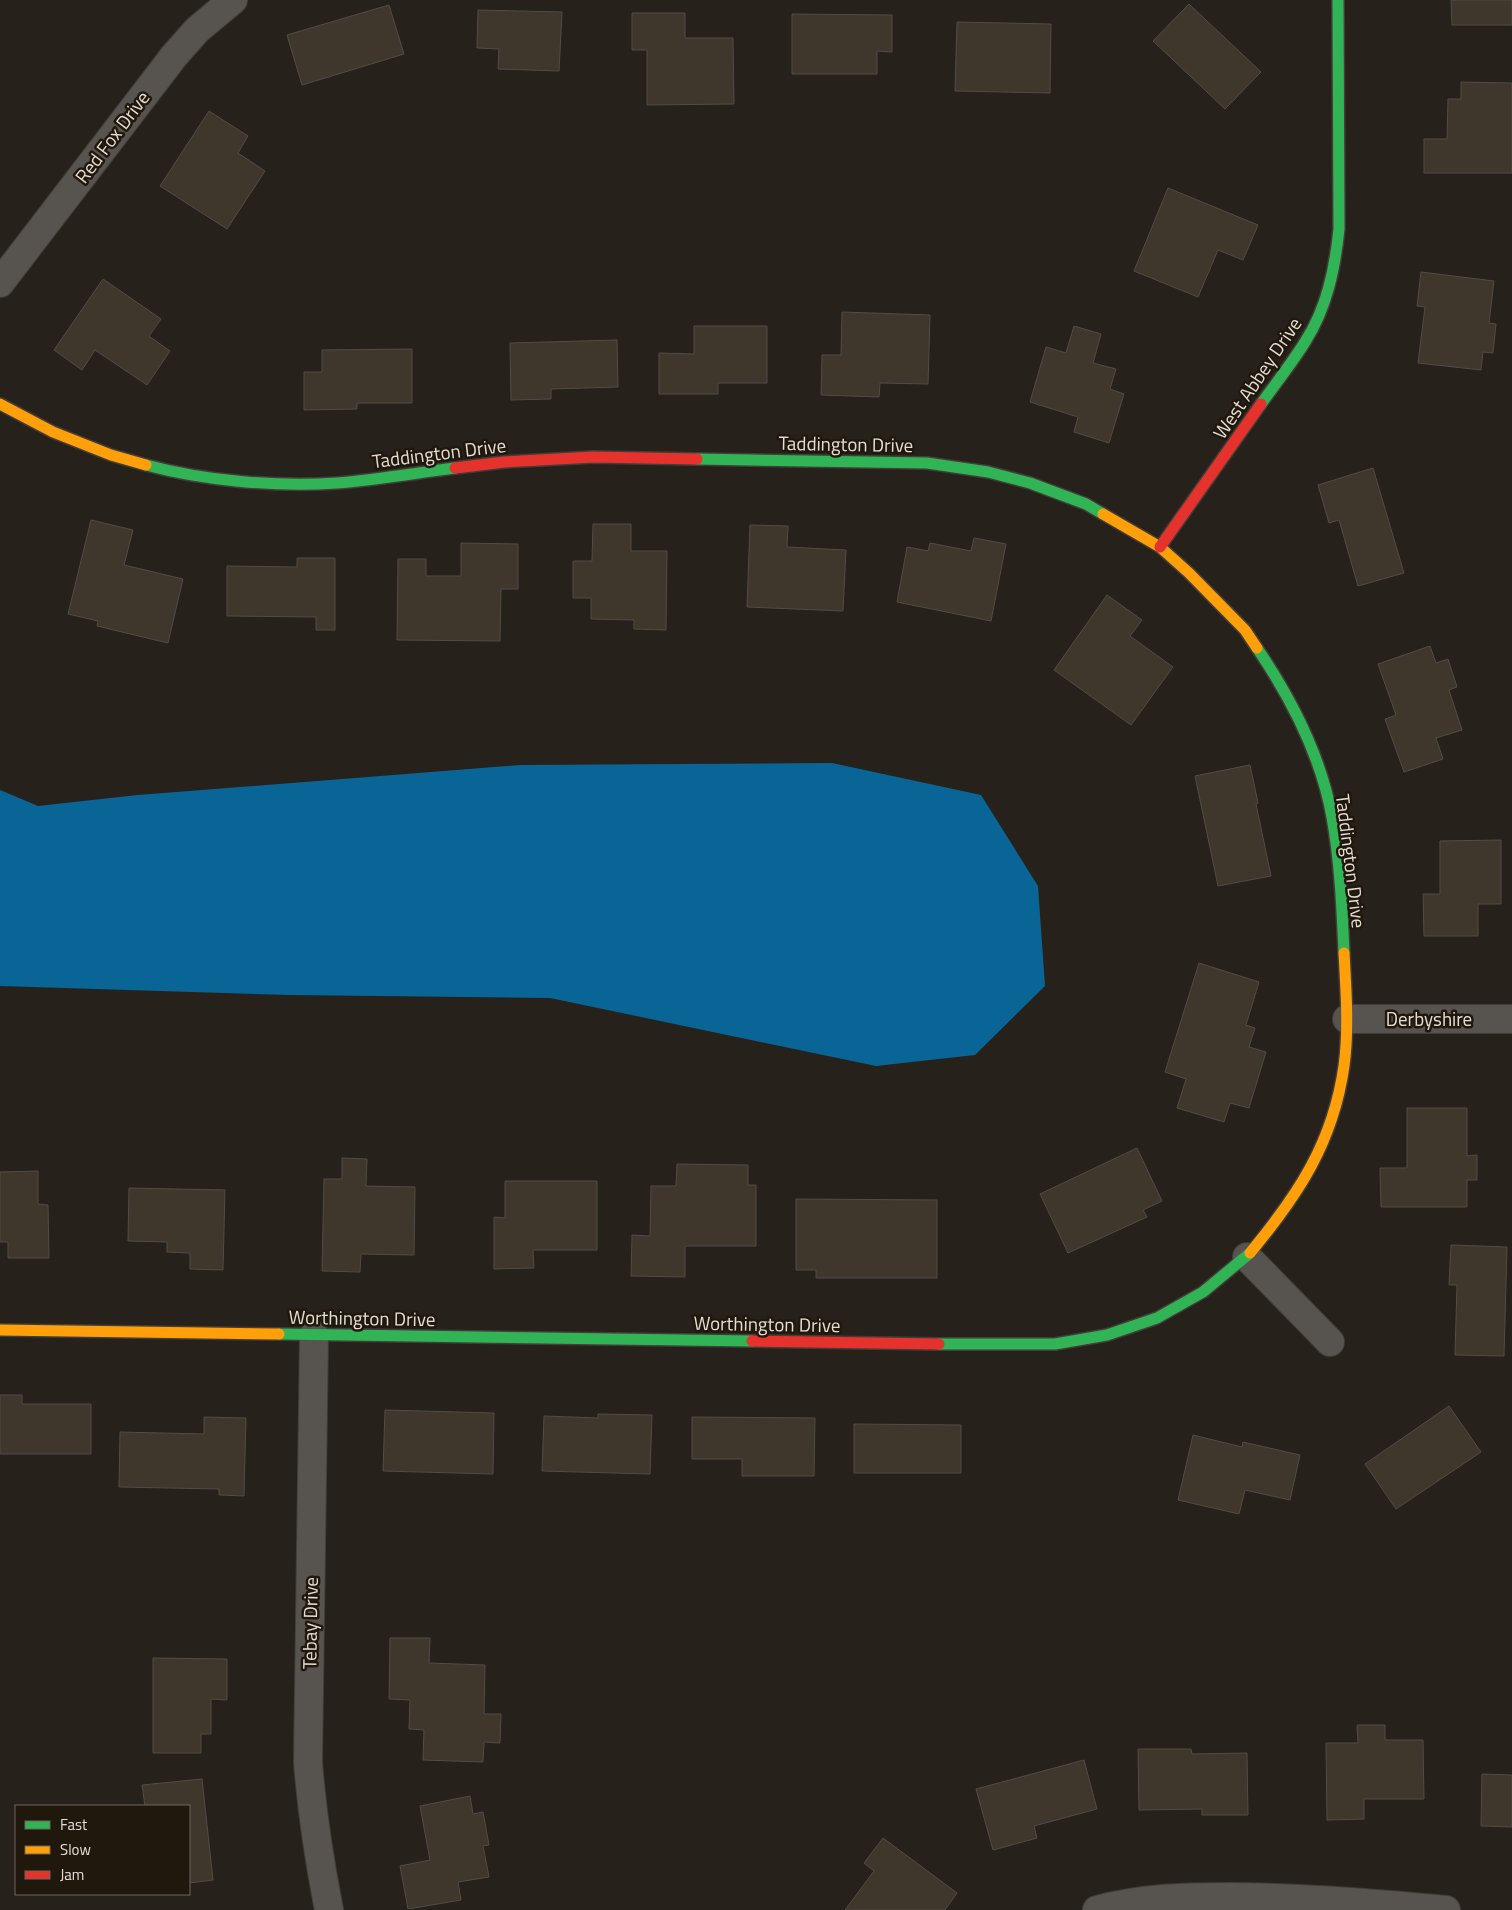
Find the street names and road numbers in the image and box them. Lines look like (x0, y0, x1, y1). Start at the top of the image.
street label: Red Fox Drive (67, 84, 156, 189)
street label: West Abbey Drive (1205, 311, 1308, 444)
street label: Taddington Drive (778, 428, 914, 459)
street label: Taddington Drive (370, 430, 508, 475)
street label: Taddington Drive (1329, 792, 1374, 930)
street label: Derbyshire (1386, 1004, 1472, 1033)
street label: Worthington Drive (288, 1302, 436, 1333)
street label: Worthington Drive (693, 1308, 841, 1339)
street label: Tebay Drive (294, 1577, 325, 1669)

